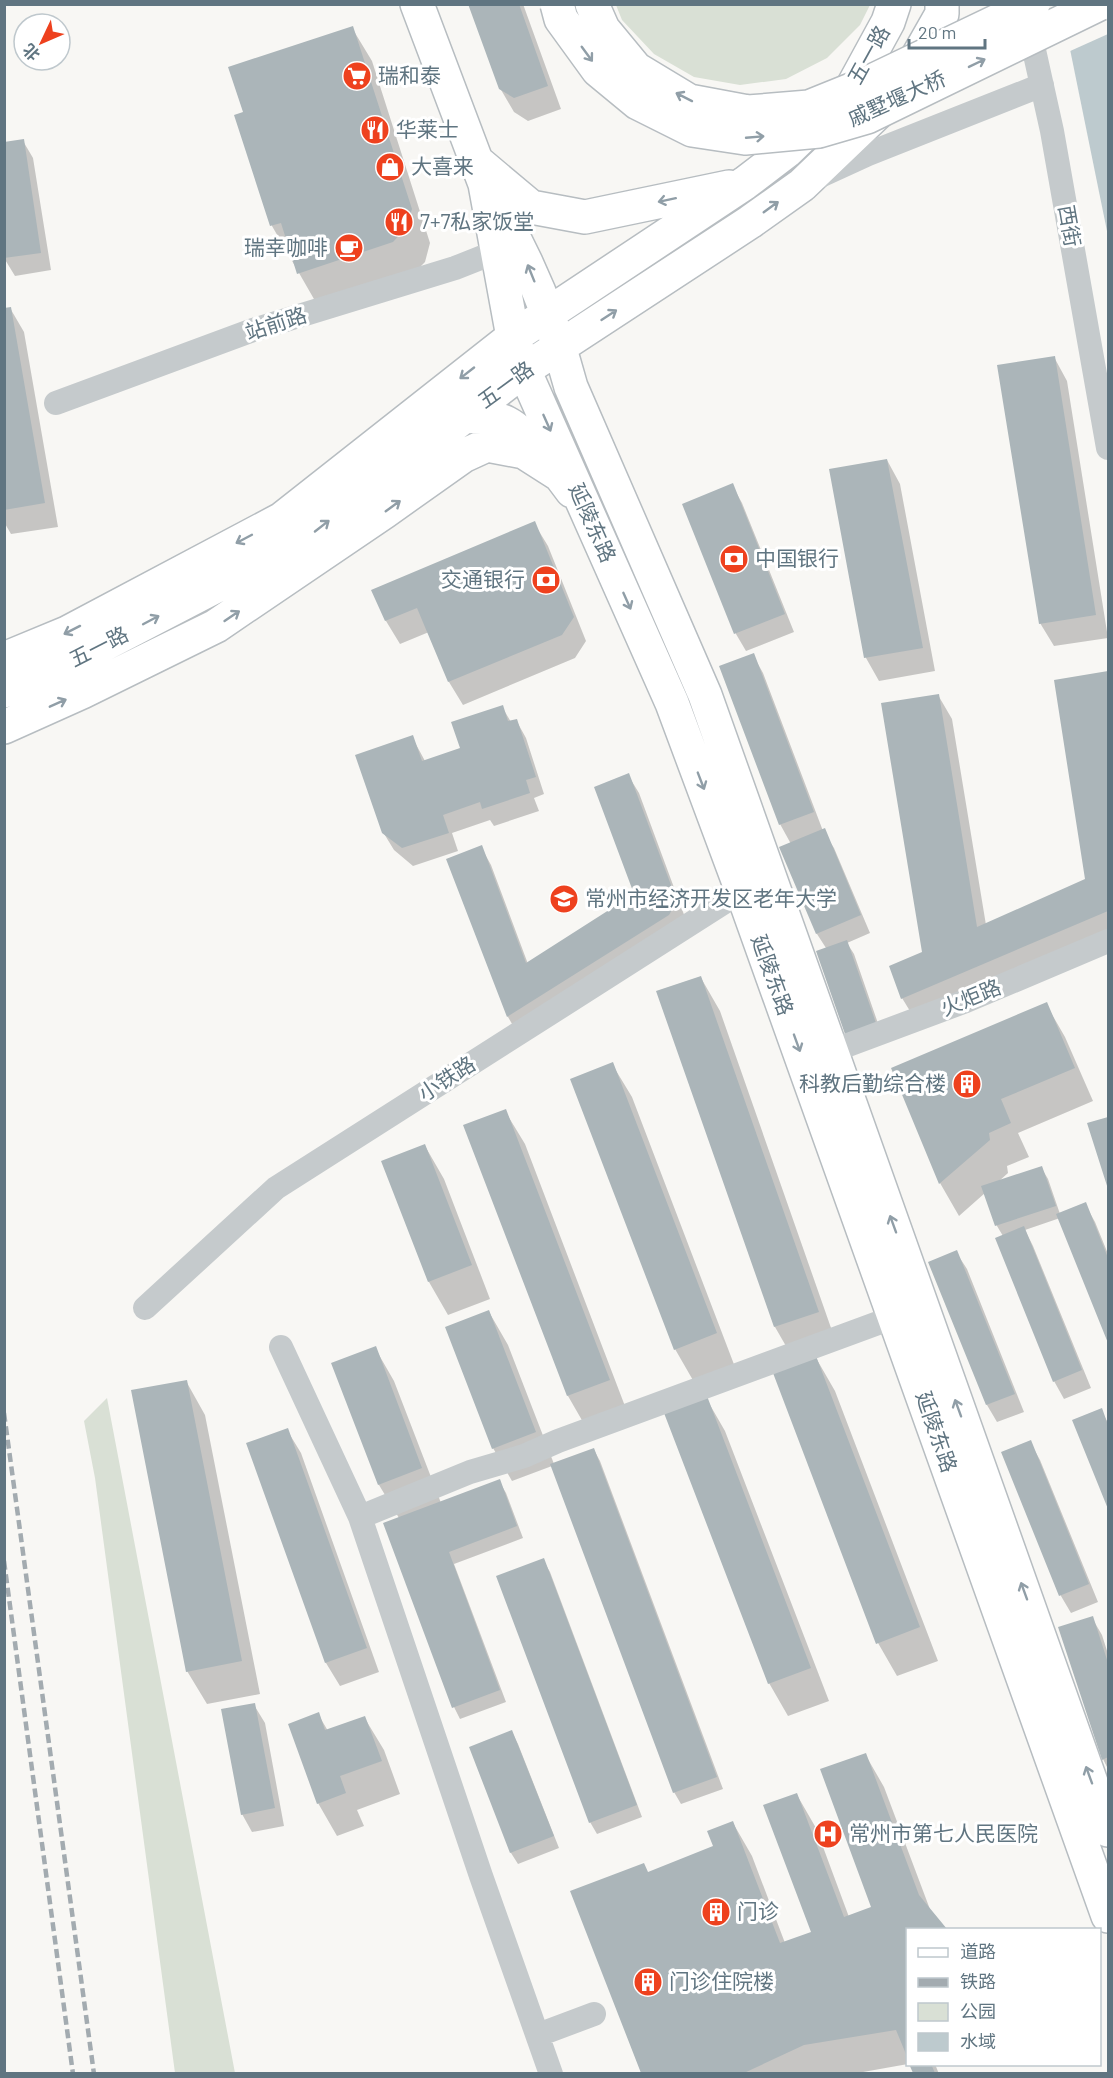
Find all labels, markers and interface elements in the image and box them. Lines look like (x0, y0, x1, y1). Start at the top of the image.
north arrow (12, 12, 72, 72)
scale bar (909, 12, 986, 50)
street label: 五一路 (841, 21, 894, 88)
text: 20 m (918, 21, 956, 43)
text: 北 (18, 40, 43, 65)
one-way arrow (581, 46, 593, 62)
one-way arrow (967, 56, 985, 68)
supermarket icon: 瑞和泰 (341, 60, 373, 92)
place label: 瑞和泰 (378, 62, 441, 87)
street label: 戚墅堰大桥 (843, 65, 949, 130)
one-way arrow (676, 91, 693, 103)
restaurant icon: 华莱士 (359, 114, 391, 146)
place label: 华莱士 (396, 116, 459, 141)
one-way arrow (744, 131, 764, 142)
shop icon: 大喜来 (374, 151, 406, 183)
place label: 大喜来 (411, 153, 474, 178)
one-way arrow (658, 195, 677, 206)
one-way arrow (763, 201, 779, 213)
street label: 西街 (1055, 203, 1086, 249)
restaurant icon: 7+7私家饭堂 (383, 206, 415, 238)
place label: 7+7私家饭堂 (420, 208, 534, 233)
cafe icon: 瑞幸咖啡 (333, 232, 365, 264)
place label: 瑞幸咖啡 (244, 234, 328, 259)
one-way arrow (525, 265, 536, 283)
street label: 站前路 (242, 301, 309, 344)
one-way arrow (600, 309, 617, 321)
street label: 五一路 (472, 355, 538, 412)
one-way arrow (460, 366, 476, 379)
one-way arrow (543, 414, 554, 432)
street label: 延陵东路 (565, 479, 622, 566)
one-way arrow (385, 500, 401, 512)
one-way arrow (314, 520, 330, 533)
one-way arrow (236, 533, 253, 545)
bank icon: 中国银行 (718, 543, 750, 575)
place label: 中国银行 (755, 545, 839, 570)
bank icon: 交通银行 (530, 564, 562, 596)
place label: 交通银行 (441, 566, 525, 591)
one-way arrow (621, 592, 633, 610)
one-way arrow (223, 610, 240, 622)
one-way arrow (142, 614, 160, 625)
street label: 五一路 (65, 620, 132, 671)
one-way arrow (63, 625, 81, 637)
one-way arrow (48, 697, 66, 708)
one-way arrow (696, 772, 707, 790)
school or university icon: 常州市经济开发区老年大学 (548, 883, 580, 915)
place label: 常州市经济开发区老年大学 (585, 885, 837, 910)
street label: 延陵东路 (747, 931, 800, 1018)
street label: 火炬路 (937, 973, 1004, 1020)
one-way arrow (792, 1034, 803, 1052)
street label: 小铁路 (413, 1050, 479, 1105)
building icon: 科教后勤综合楼 (951, 1068, 983, 1100)
place label: 科教后勤综合楼 (799, 1070, 946, 1095)
one-way arrow (887, 1215, 898, 1234)
street label: 延陵东路 (912, 1388, 963, 1475)
one-way arrow (952, 1399, 963, 1418)
one-way arrow (1017, 1582, 1028, 1601)
one-way arrow (1082, 1766, 1093, 1785)
hospital icon: 常州市第七人民医院 (812, 1818, 844, 1850)
place label: 常州市第七人民医院 (849, 1820, 1038, 1845)
building icon: 门诊 (700, 1896, 732, 1928)
place label: 门诊 (737, 1898, 779, 1923)
legend (906, 1928, 1101, 2066)
text: 道路 (960, 1940, 996, 1962)
building icon: 门诊住院楼 (632, 1966, 664, 1998)
place label: 门诊住院楼 (669, 1968, 774, 1993)
text: 铁路 (960, 1970, 996, 1992)
text: 公园 (960, 2000, 996, 2022)
text: 水域 (960, 2030, 996, 2052)

